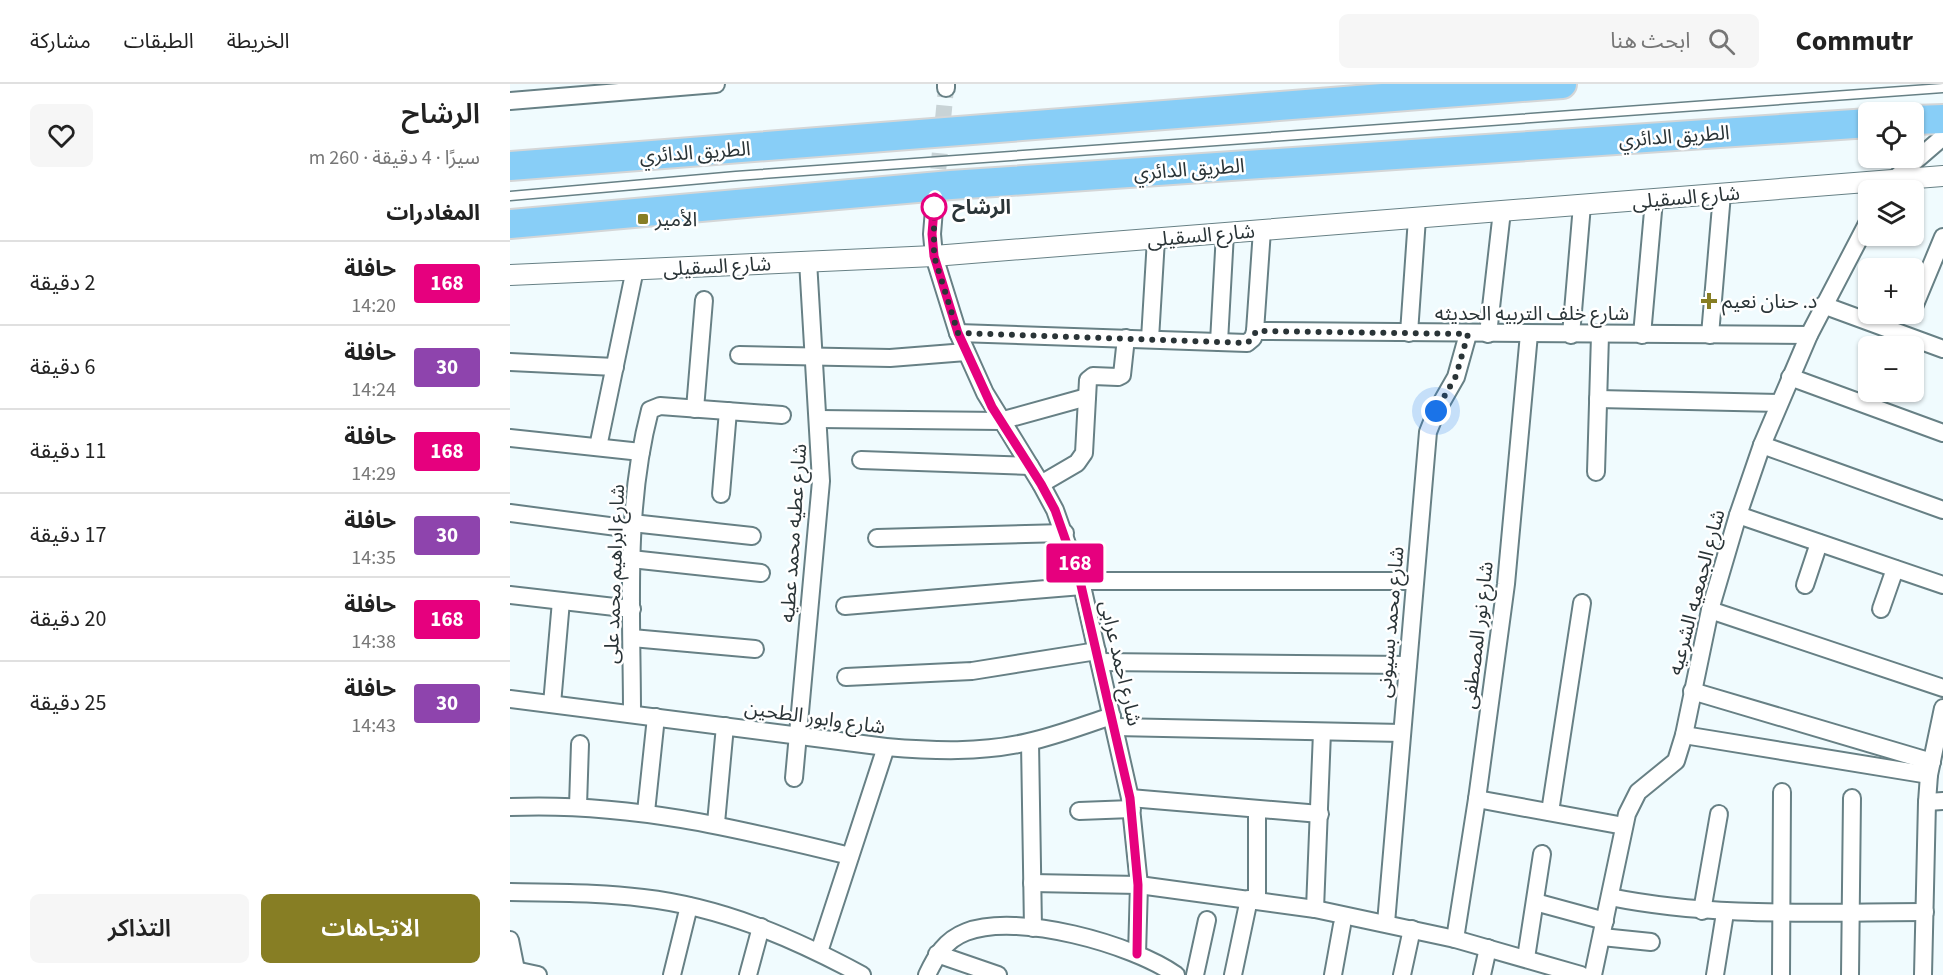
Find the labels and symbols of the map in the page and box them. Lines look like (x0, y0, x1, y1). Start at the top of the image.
street label: الطريق الدائري (1617, 119, 1731, 155)
street label: الطريق الدائري (638, 135, 752, 171)
street label: الطريق الدائري (1132, 152, 1246, 188)
street label: شارع السقيلى (1631, 179, 1741, 217)
marker: الرشاح (921, 194, 947, 220)
place label: الرشاح (952, 194, 1011, 222)
place label: الأمير (654, 206, 697, 234)
marker: الأمير (636, 212, 650, 226)
street label: شارع السقيلى (1146, 217, 1256, 255)
street label: شارع السقيلى (662, 250, 772, 284)
place label: د. حنان نعيم (1722, 288, 1817, 316)
marker: د. حنان نعيم (1700, 292, 1718, 310)
street label: شارع خلف التربيه الحديثه (1435, 300, 1629, 328)
your location (1421, 396, 1451, 426)
street label: شارع عطيه محمد عطيه (774, 443, 814, 623)
street label: شارع ابراهيم محمد على (598, 484, 632, 664)
street label: شارع الجمعيه الشرعيه (1661, 506, 1733, 678)
line badge: 168 (1040, 544, 1110, 582)
street label: شارع محمد بسيونى (1370, 545, 1412, 699)
street label: شارع نور المصطفى (1455, 560, 1501, 711)
street label: شارع احمد عرابى (1092, 598, 1148, 729)
street label: شارع وابور الطحين (743, 694, 887, 742)

